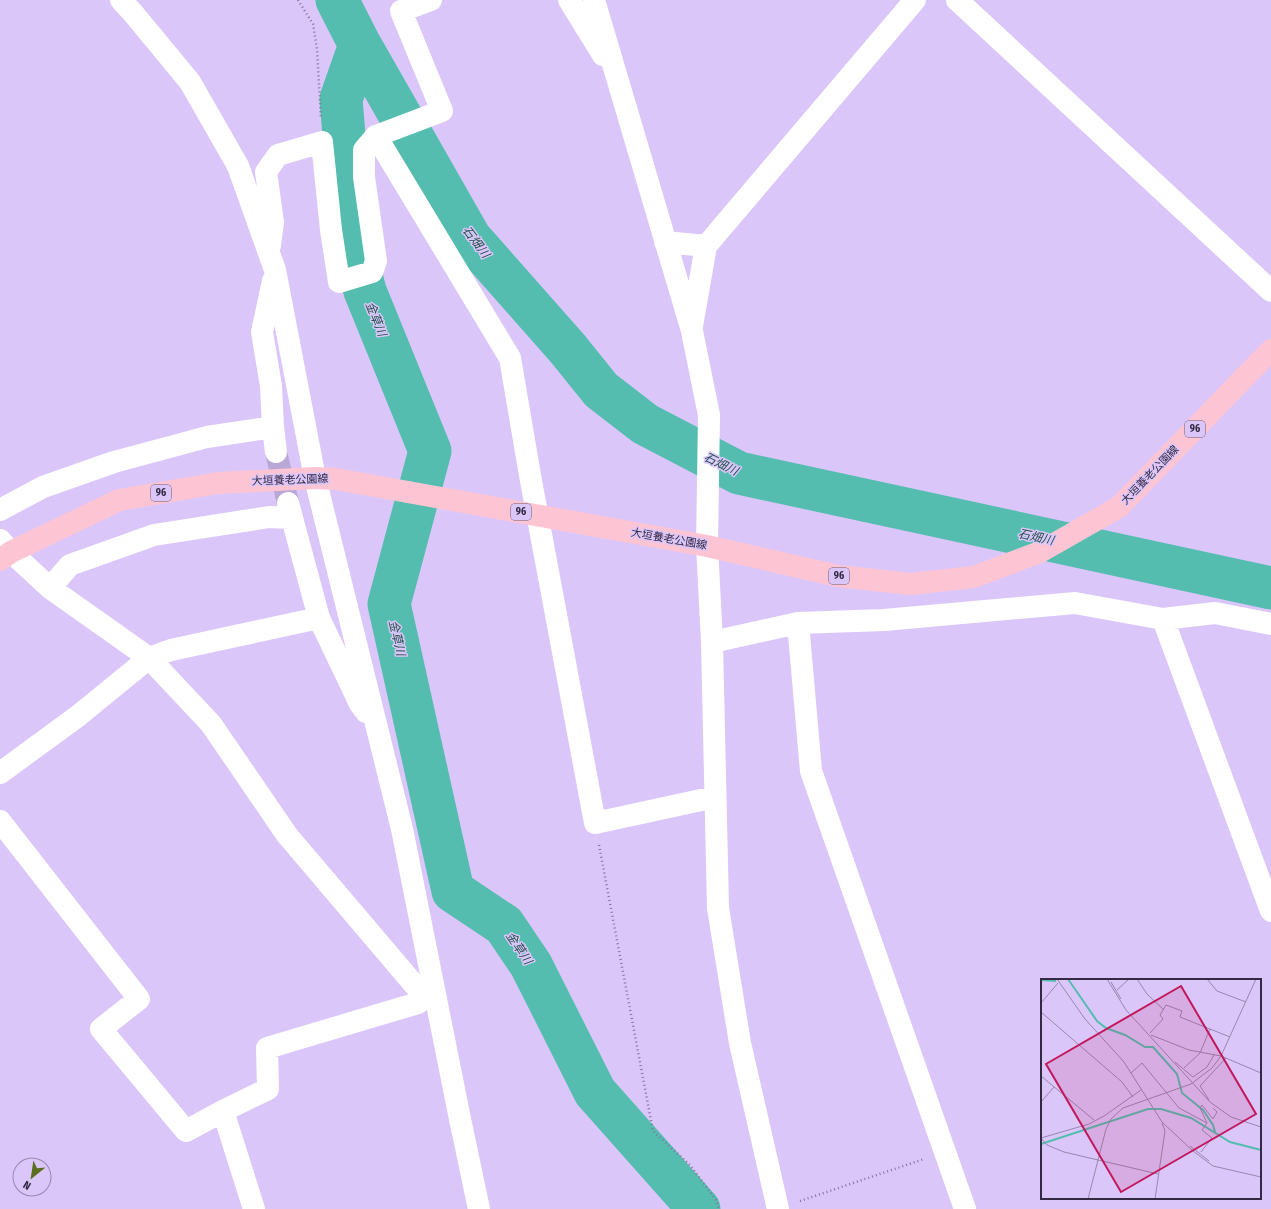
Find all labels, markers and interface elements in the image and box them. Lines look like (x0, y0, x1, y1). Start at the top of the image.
water label: 石畑川 (460, 223, 494, 262)
water label: 金草川 (363, 300, 390, 340)
road number: 96 (1185, 421, 1205, 437)
street label: 大垣養老公園線 (1119, 443, 1181, 507)
water label: 石畑川 (702, 450, 742, 479)
street label: 大垣養老公園線 (251, 472, 329, 488)
road number: 96 (151, 485, 171, 501)
road number: 96 (511, 504, 531, 520)
street label: 大垣養老公園線 (630, 526, 708, 552)
water label: 石畑川 (1017, 526, 1057, 548)
road number: 96 (829, 568, 849, 584)
water label: 金草川 (386, 619, 408, 659)
water label: 金草川 (503, 929, 536, 968)
inset map (1041, 979, 1261, 1199)
north arrow (12, 1157, 52, 1197)
text: N (21, 1178, 33, 1193)

